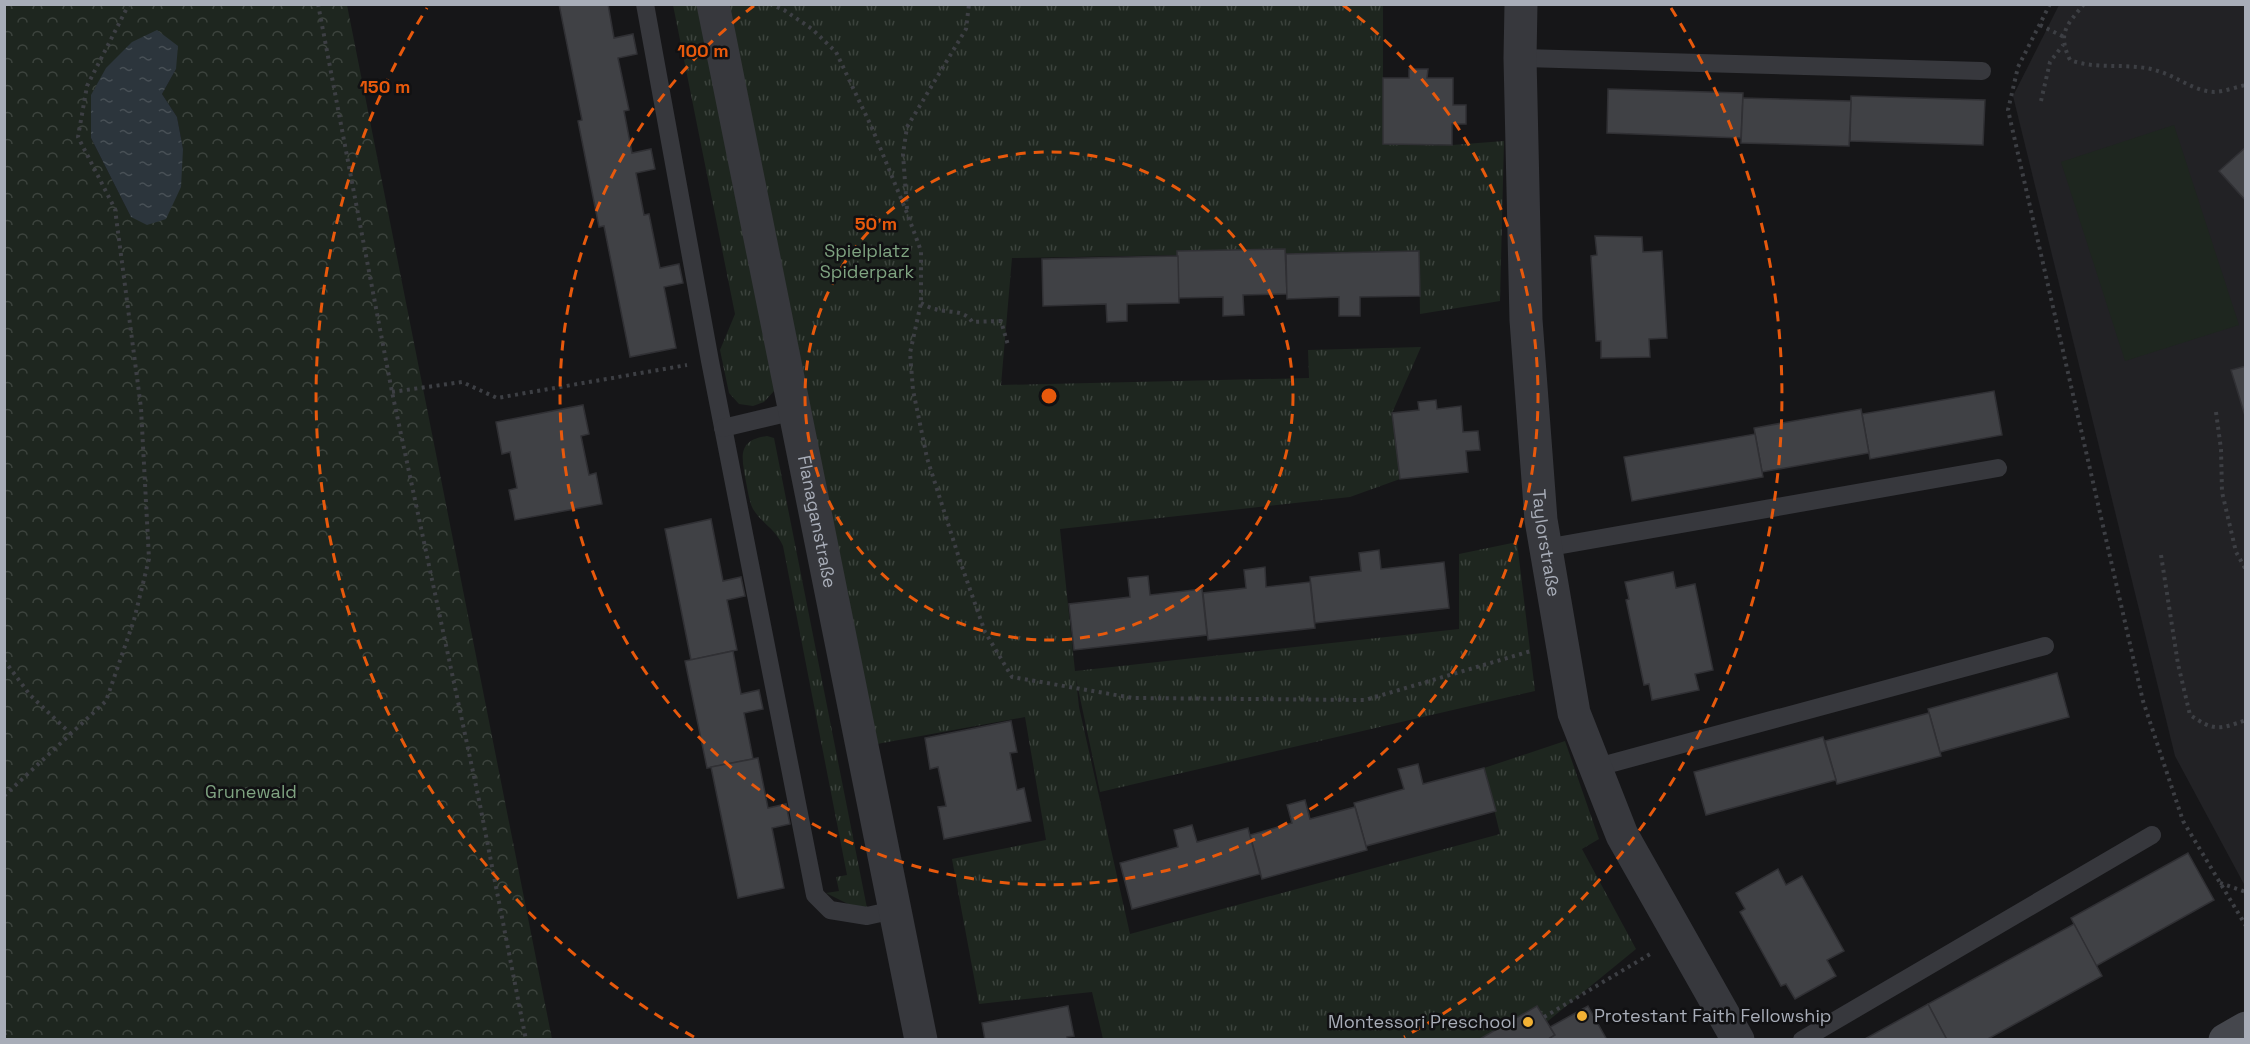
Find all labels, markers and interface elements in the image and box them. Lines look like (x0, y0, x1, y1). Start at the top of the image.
text: 100 m (677, 39, 729, 62)
text: 150 m (360, 75, 410, 98)
text: 50 m (855, 212, 897, 235)
park label: Spielplatz Spiderpark (820, 239, 915, 283)
centre of rings (1039, 386, 1059, 406)
street label: Flanaganstraße (793, 453, 842, 590)
street label: Taylorstraße (1528, 488, 1566, 598)
park label: Grunewald (205, 780, 297, 803)
place label: Protestant Faith Fellowship (1594, 1004, 1831, 1027)
marker: Protestant Faith Fellowship (1575, 1009, 1589, 1023)
place label: Montessori Preschool (1328, 1010, 1516, 1033)
marker: Montessori Preschool (1521, 1015, 1535, 1029)

